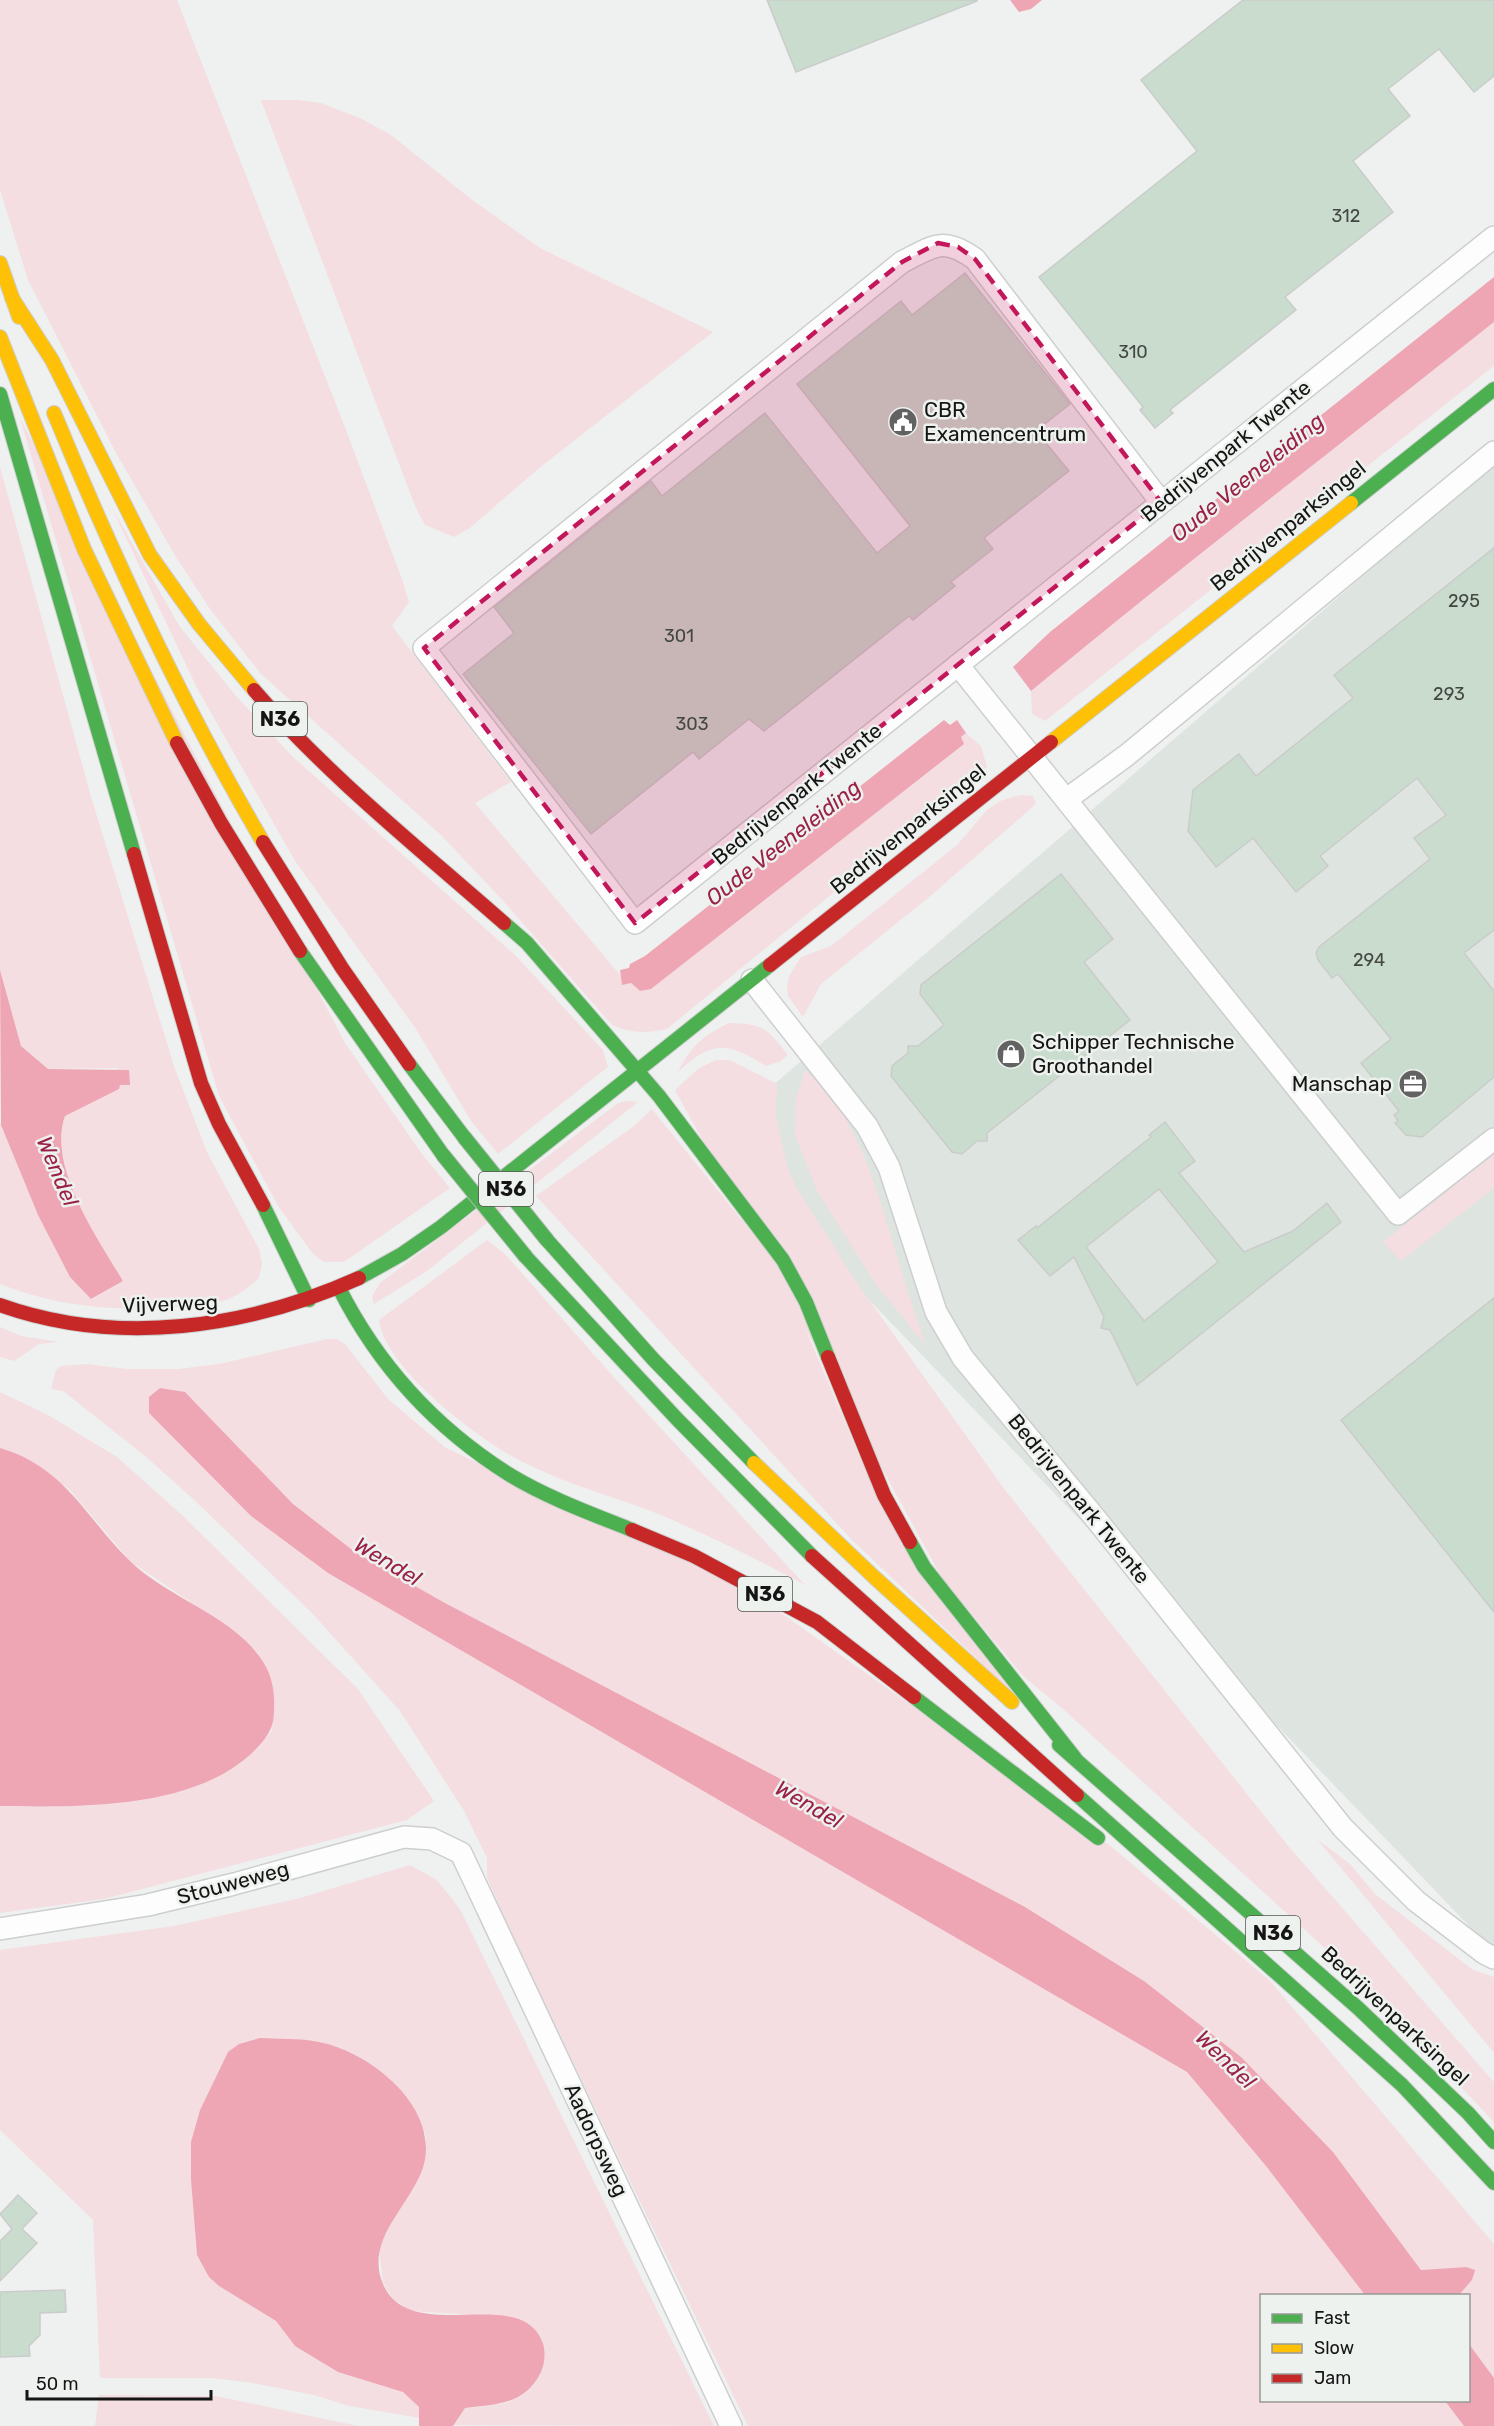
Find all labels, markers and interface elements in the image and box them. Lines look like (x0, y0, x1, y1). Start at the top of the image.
house number: 312 (1332, 205, 1360, 227)
house number: 310 (1118, 341, 1148, 363)
street label: Bedrijvenpark Twente (1136, 374, 1316, 527)
place label: CBR Examencentrum (924, 397, 1086, 446)
public building icon: CBR Examencentrum (887, 406, 919, 438)
water label: Oude Veeneleiding (1165, 407, 1329, 548)
street label: Bedrijvenparksingel (1205, 455, 1371, 596)
house number: 295 (1448, 590, 1480, 612)
house number: 301 (664, 625, 694, 647)
house number: 293 (1433, 683, 1465, 705)
road number: N36 (253, 702, 307, 736)
house number: 303 (675, 713, 709, 735)
street label: Bedrijvenpark Twente (707, 717, 887, 870)
street label: Bedrijvenparksingel (825, 758, 991, 899)
water label: Oude Veeneleiding (700, 773, 866, 911)
house number: 294 (1353, 949, 1385, 971)
place label: Schipper Technische Groothandel (1032, 1029, 1234, 1078)
shop icon: Schipper Technische Groothandel (995, 1038, 1027, 1070)
office icon: Manschap (1397, 1068, 1429, 1100)
place label: Manschap (1292, 1071, 1392, 1096)
water label: Wendel (31, 1132, 85, 1211)
road number: N36 (479, 1172, 533, 1206)
street label: Vijverweg (122, 1289, 218, 1318)
street label: Bedrijvenpark Twente (1003, 1409, 1156, 1589)
water label: Wendel (349, 1531, 427, 1592)
road number: N36 (738, 1577, 792, 1611)
water label: Wendel (770, 1774, 848, 1835)
street label: Stouweweg (174, 1856, 292, 1909)
road number: N36 (1246, 1916, 1300, 1950)
street label: Bedrijvenparksingel (1316, 1941, 1474, 2091)
water label: Wendel (1190, 2024, 1262, 2095)
street label: Aadorpsweg (559, 2079, 634, 2200)
legend (1260, 2294, 1470, 2402)
text: Fast (1314, 2307, 1350, 2329)
text: Slow (1314, 2337, 1354, 2359)
scale bar (27, 2363, 212, 2401)
text: Jam (1314, 2367, 1351, 2389)
text: 50 m (36, 2373, 79, 2395)

